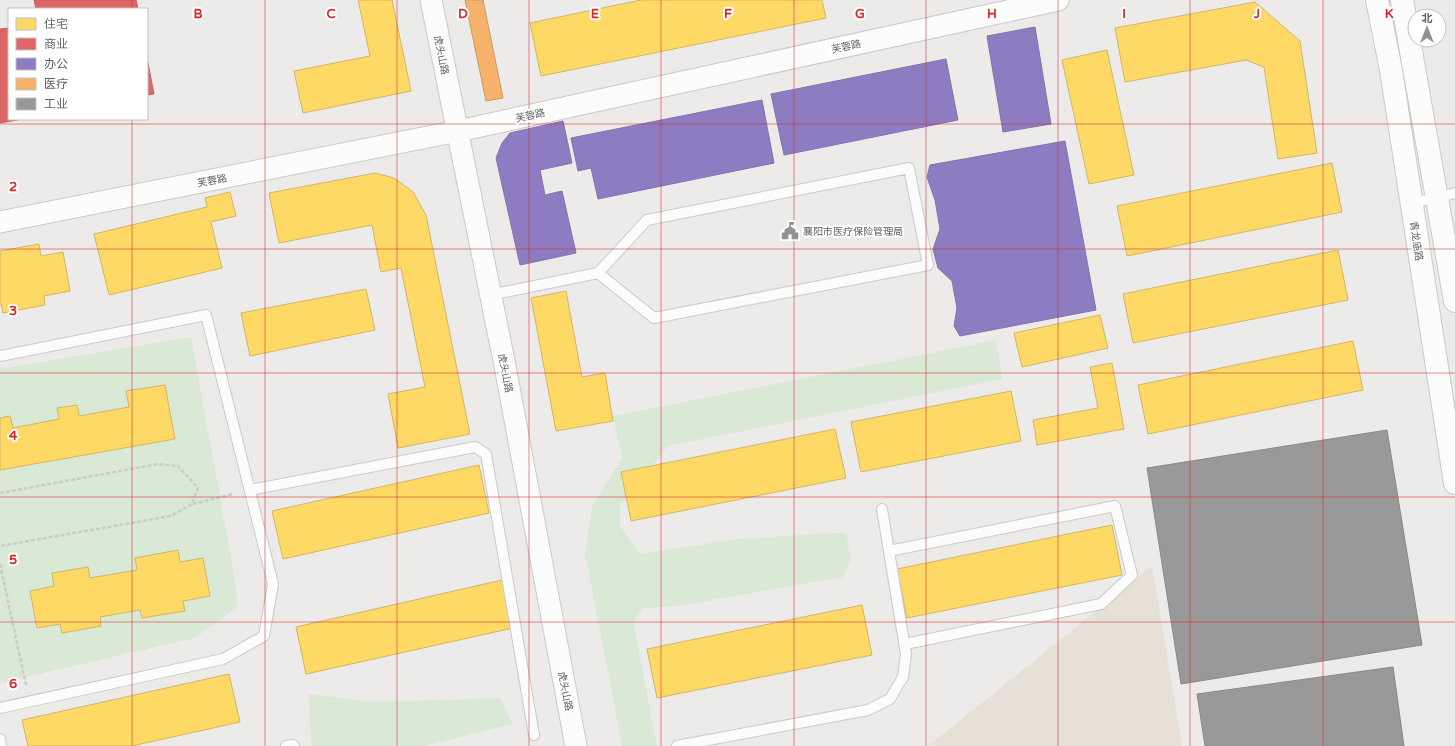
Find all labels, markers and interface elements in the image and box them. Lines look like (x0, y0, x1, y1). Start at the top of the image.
text: B (193, 6, 203, 22)
text: C (326, 6, 336, 22)
text: D (458, 6, 468, 22)
text: E (591, 6, 599, 22)
text: F (724, 6, 732, 22)
text: G (855, 6, 865, 22)
text: H (987, 6, 997, 22)
text: I (1122, 6, 1126, 22)
text: J (1253, 6, 1260, 22)
text: K (1385, 6, 1394, 22)
legend (8, 8, 148, 120)
north arrow (1407, 8, 1447, 48)
text: 北 (1422, 12, 1433, 25)
text: 住宅 (44, 17, 68, 31)
street label: 虎头山路 (431, 34, 451, 76)
text: 商业 (44, 37, 68, 51)
street label: 芙蓉路 (830, 38, 862, 56)
text: 办公 (44, 57, 68, 71)
text: 医疗 (44, 77, 68, 91)
text: 工业 (44, 97, 68, 111)
street label: 芙蓉路 (514, 107, 546, 125)
street label: 芙蓉路 (196, 172, 228, 190)
text: 2 (9, 179, 17, 195)
street label: 青龙庙路 (1407, 220, 1425, 262)
public building icon: 襄阳市医疗保险管理局 (780, 221, 800, 241)
place label: 襄阳市医疗保险管理局 (803, 226, 903, 238)
text: 3 (9, 303, 17, 319)
street label: 虎头山路 (495, 352, 515, 394)
text: 4 (9, 428, 18, 444)
text: 5 (9, 552, 17, 568)
street label: 虎头山路 (555, 670, 575, 712)
text: 6 (9, 676, 17, 692)

